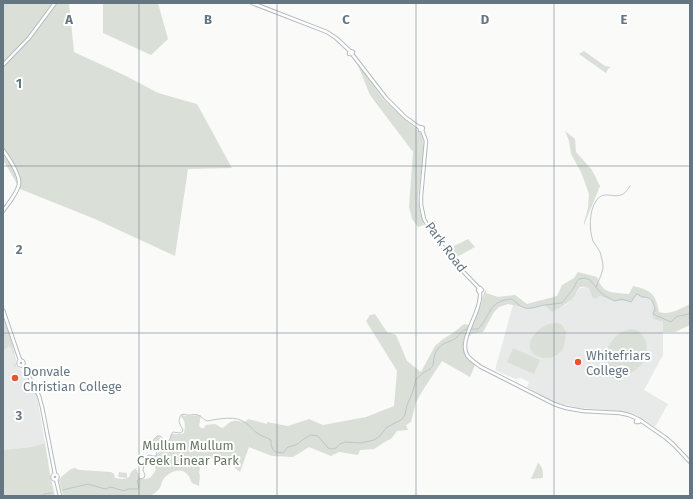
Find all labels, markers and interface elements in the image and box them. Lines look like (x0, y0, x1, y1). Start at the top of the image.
text: A (64, 12, 73, 27)
text: B (204, 12, 212, 27)
text: C (342, 12, 350, 27)
text: D (481, 12, 490, 27)
text: E (621, 12, 628, 27)
text: 1 (16, 76, 22, 91)
street label: Park Road (422, 219, 470, 275)
text: 2 (16, 242, 23, 257)
place label: Whitefriars College (586, 348, 651, 378)
marker: Whitefriars College (573, 357, 583, 367)
place label: Donvale Christian College (23, 364, 122, 394)
marker: Donvale Christian College (10, 373, 20, 383)
text: 3 (15, 408, 23, 423)
park label: Mullum Mullum Creek Linear Park (137, 438, 239, 468)

